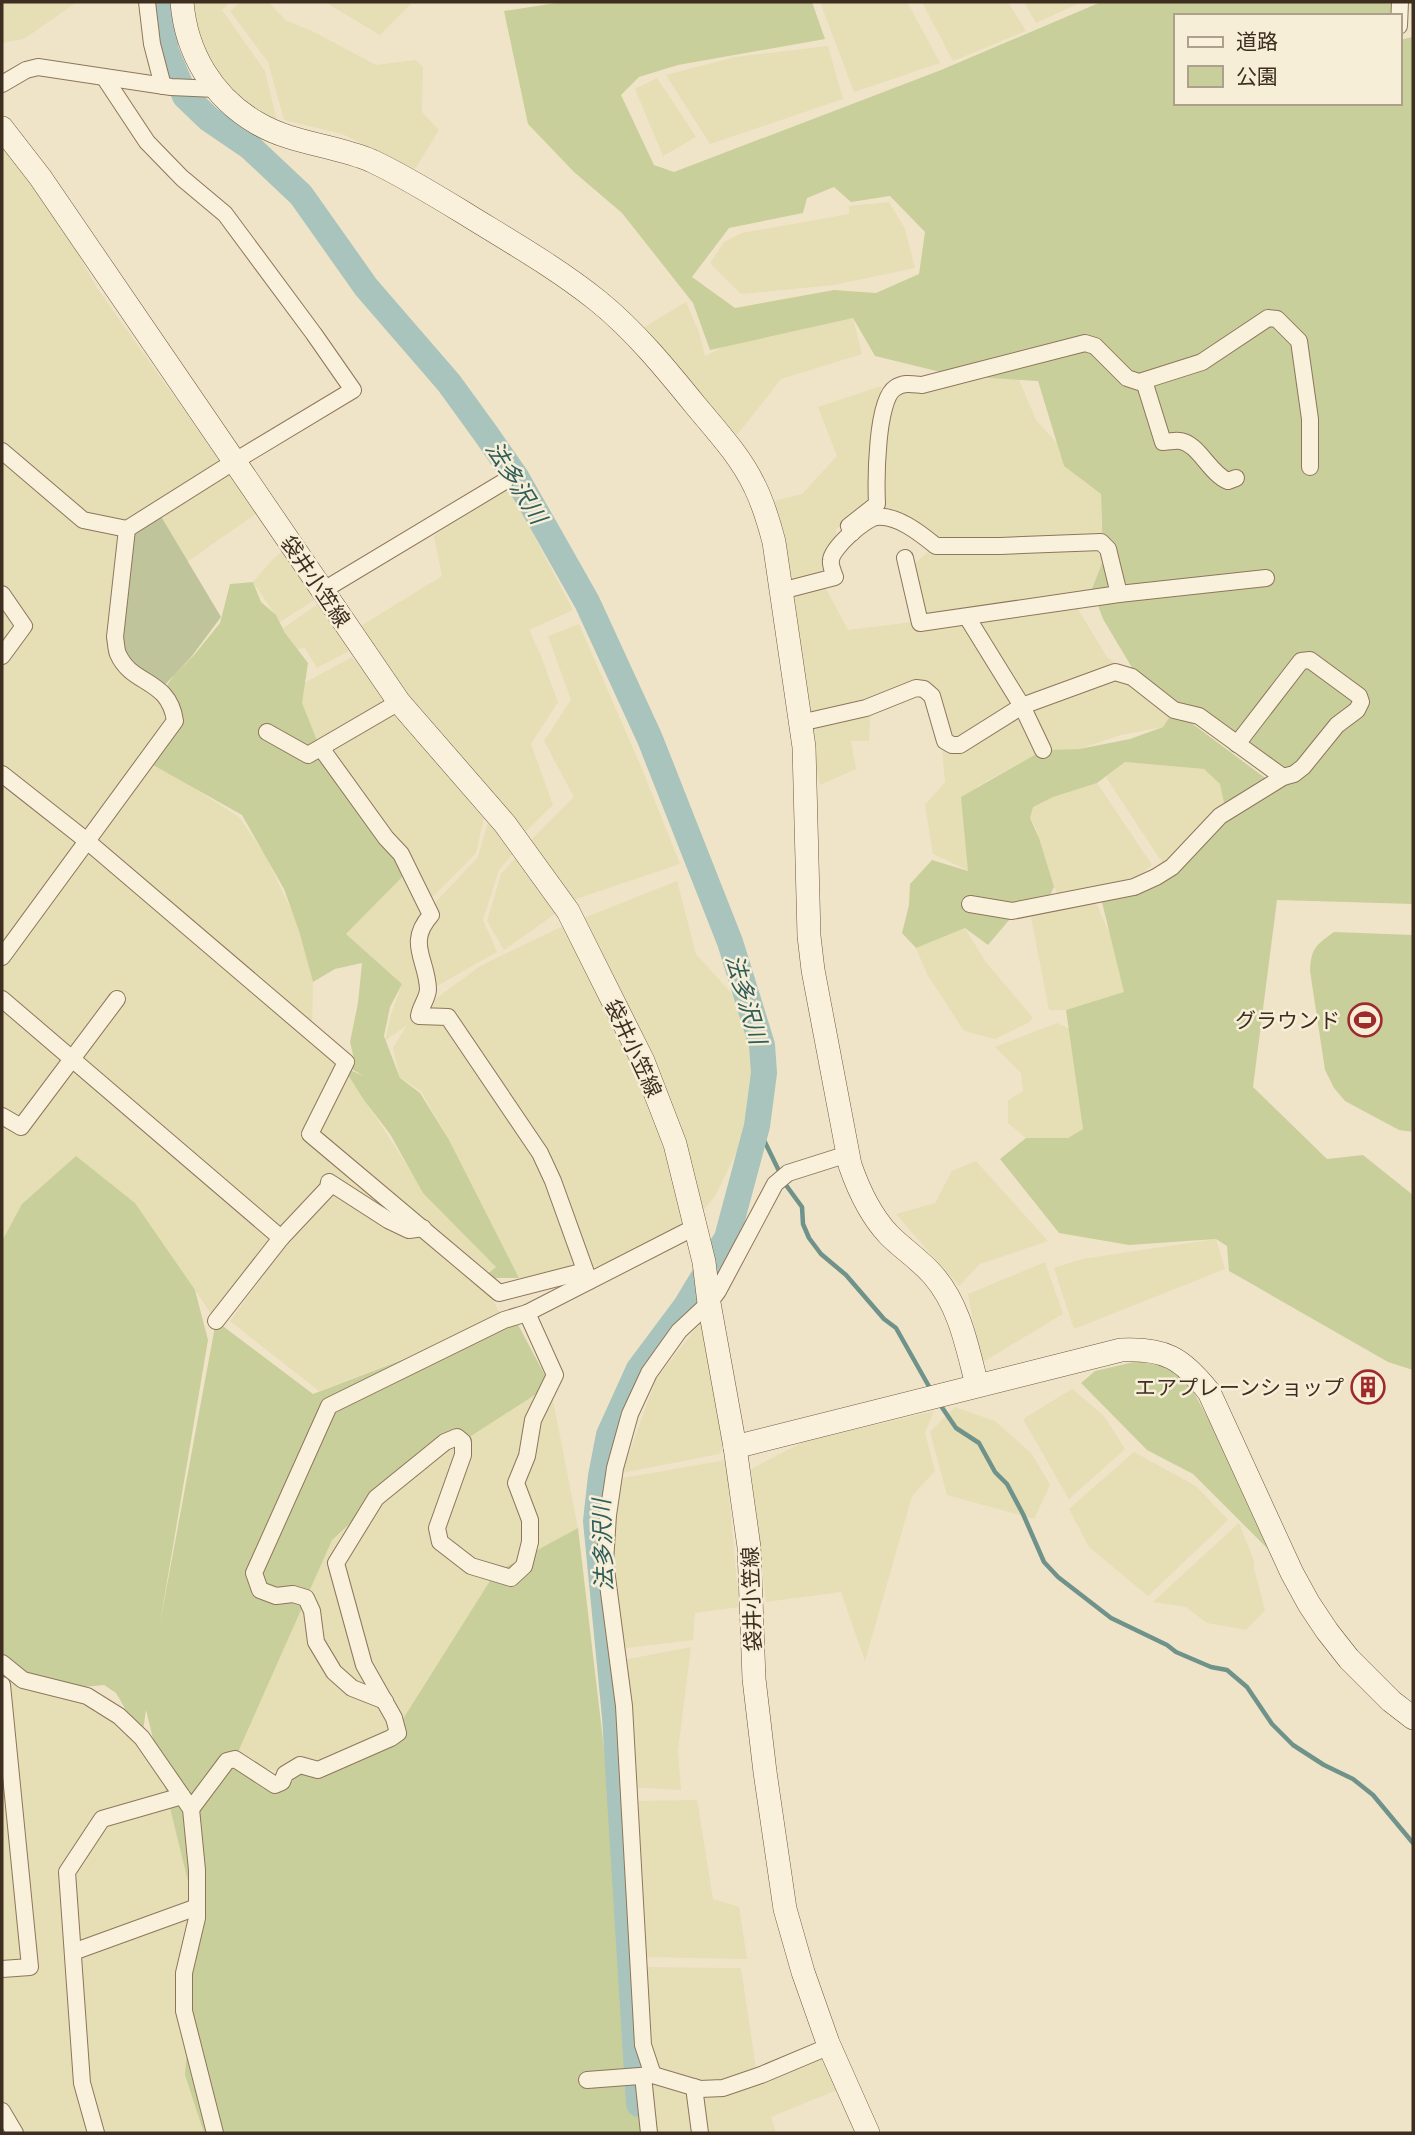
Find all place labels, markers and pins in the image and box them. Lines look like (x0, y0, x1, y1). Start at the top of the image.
sports icon: グラウンド (1346, 1001, 1384, 1039)
place label: グラウンド (1235, 1006, 1340, 1034)
building icon: エアプレーンショップ (1349, 1368, 1387, 1406)
place label: エアプレーンショップ (1135, 1373, 1344, 1401)

